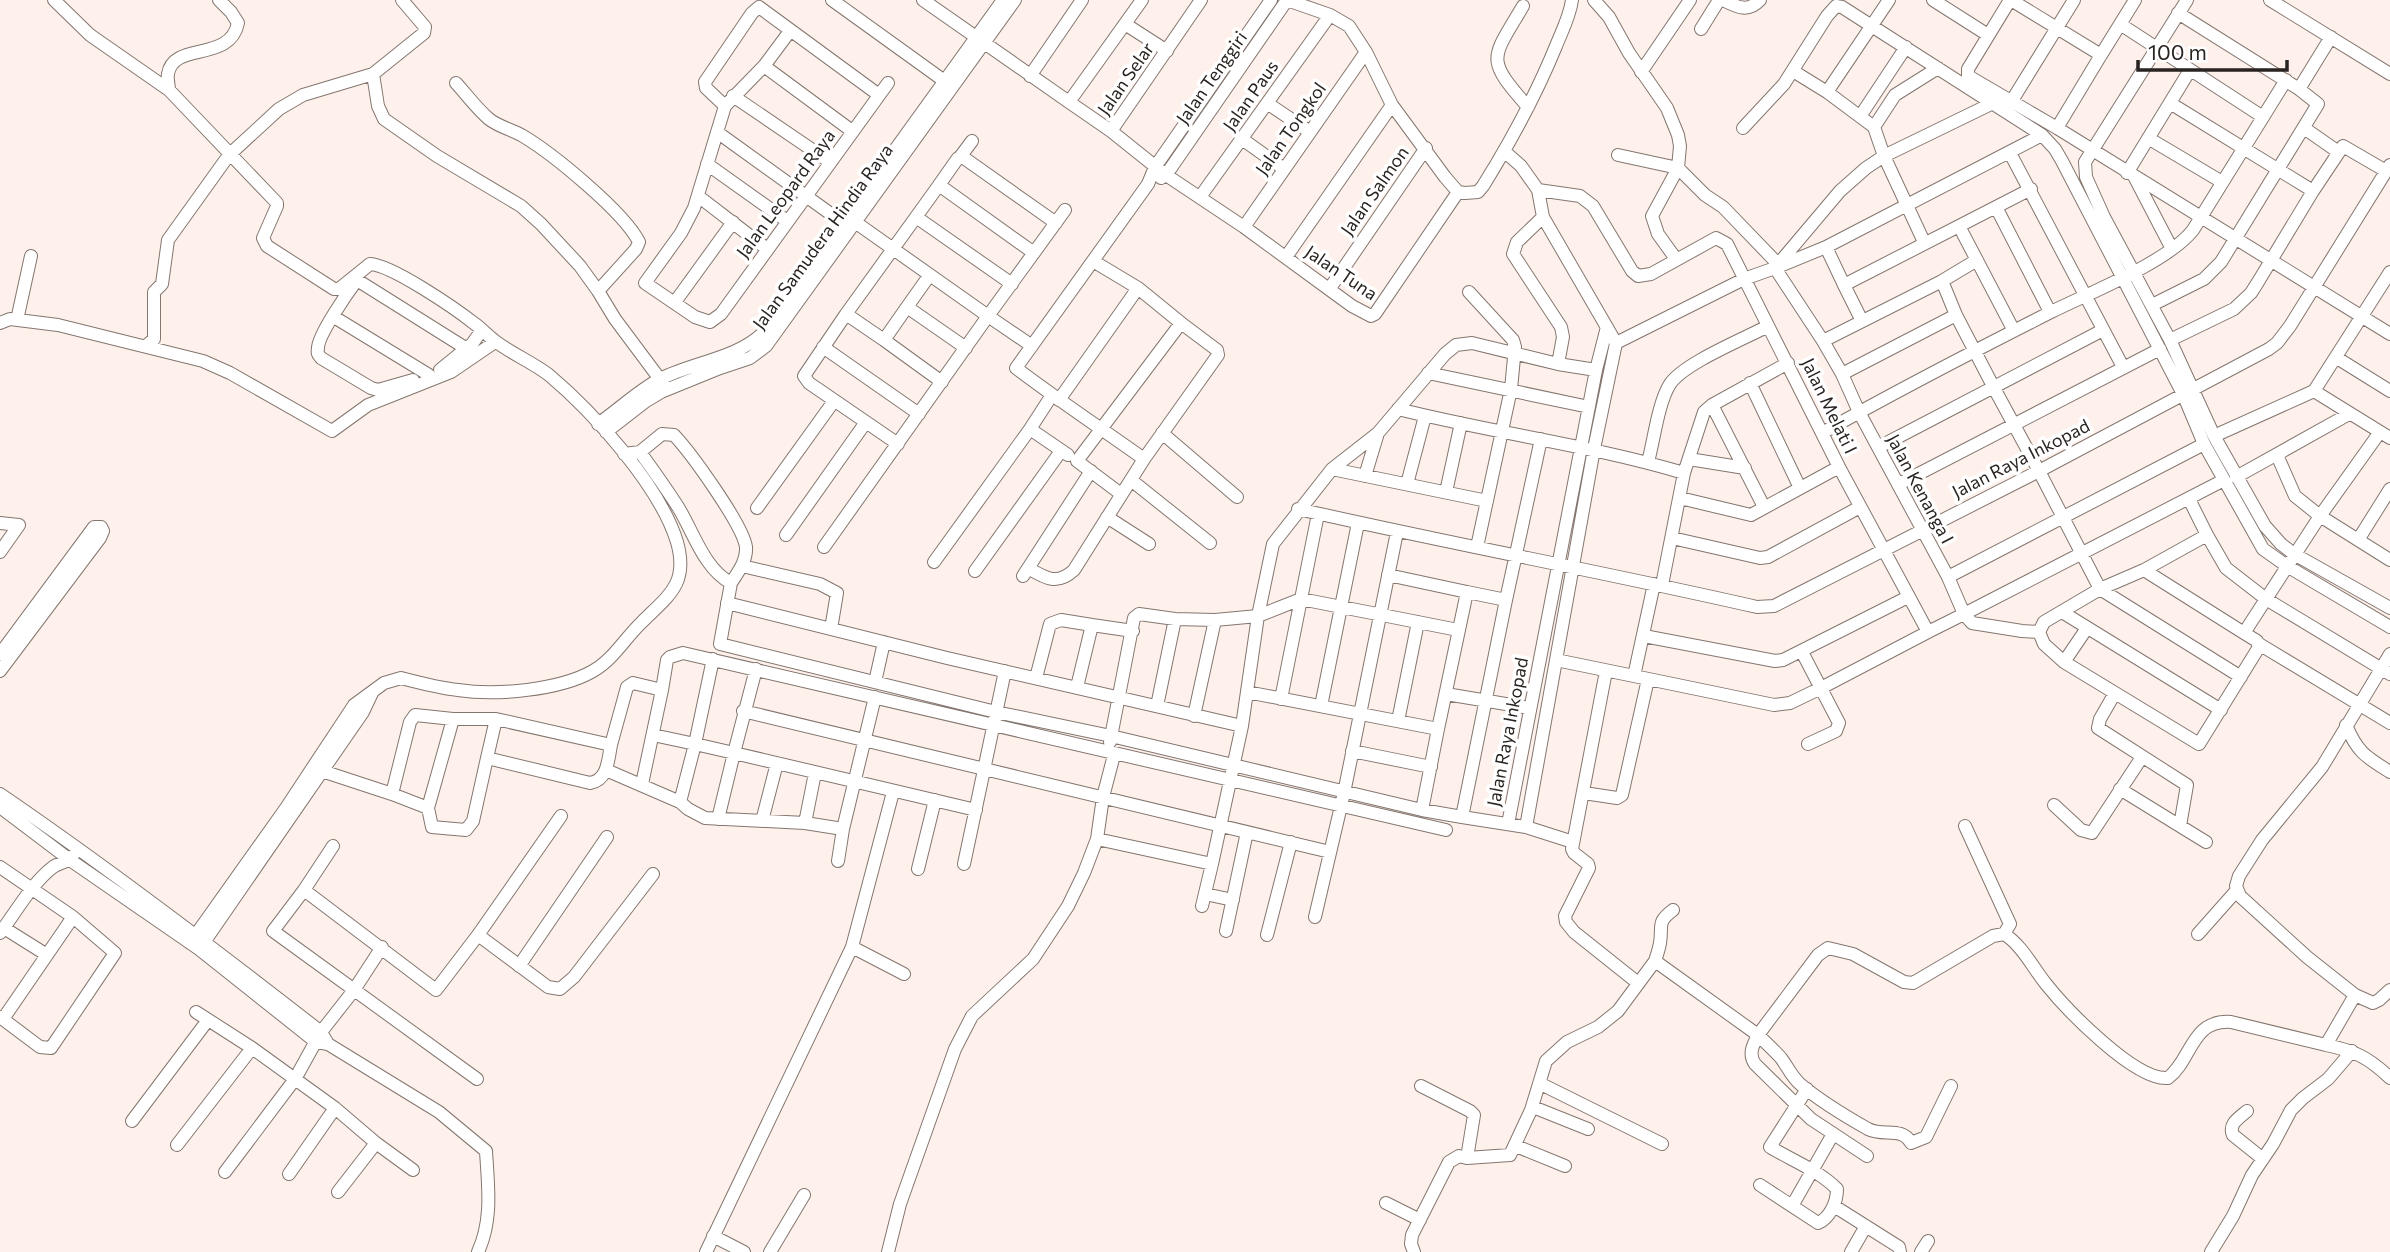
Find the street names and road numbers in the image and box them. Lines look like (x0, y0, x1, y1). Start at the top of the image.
street label: Jalan Tenggiri (1171, 27, 1251, 128)
street label: Jalan Selar (1092, 38, 1158, 119)
street label: Jalan Paus (1218, 56, 1283, 135)
street label: Jalan Tongkol (1250, 78, 1330, 179)
street label: Jalan Leopard Raya (731, 125, 839, 262)
street label: Jalan Samudera Hindia Raya (747, 139, 897, 333)
street label: Jalan Salmon (1335, 142, 1413, 239)
street label: Jalan Tuna (1301, 240, 1382, 304)
street label: Jalan Melati I (1797, 354, 1862, 457)
street label: Jalan Raya Inkopad (1948, 414, 2093, 502)
street label: Jalan Kenanga I (1883, 430, 1959, 547)
street label: Jalan Raya Inkopad (1482, 655, 1532, 808)

